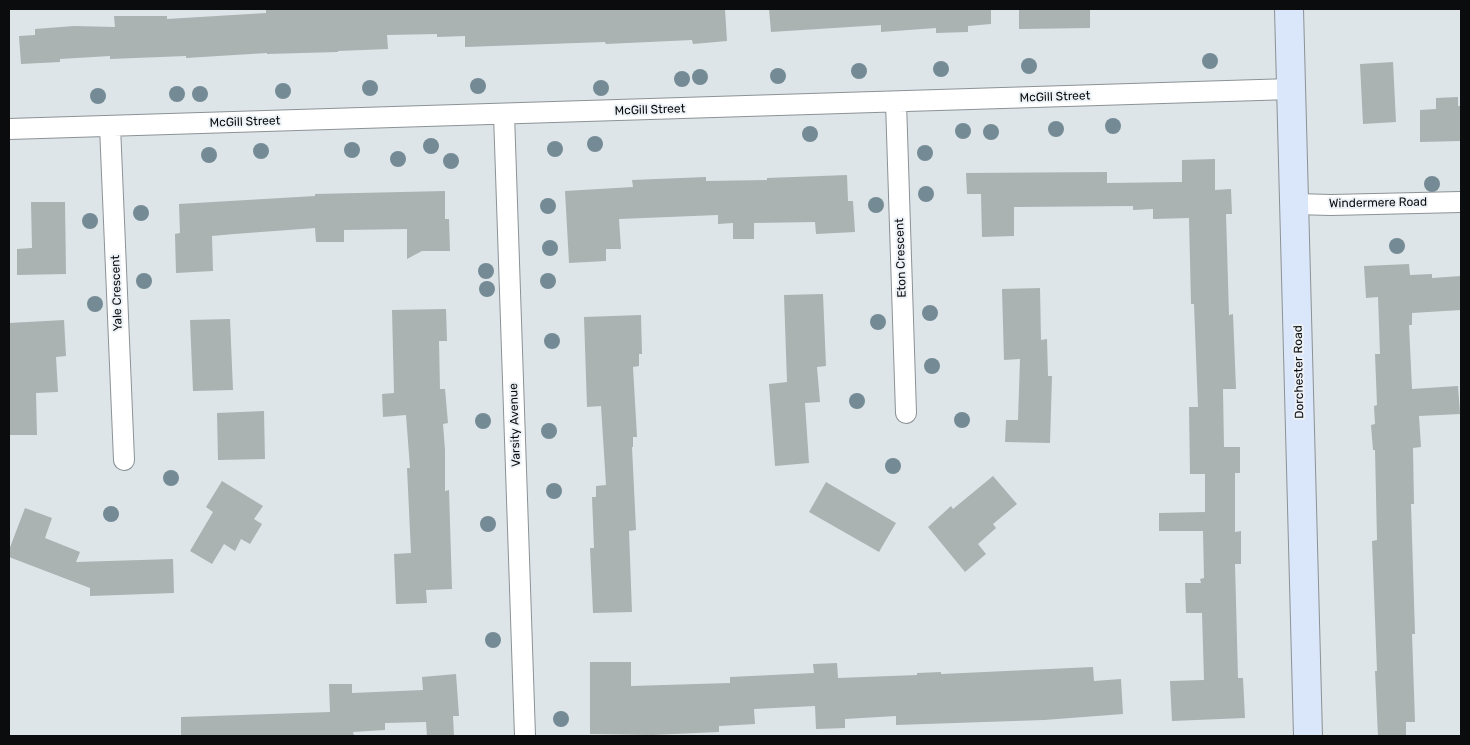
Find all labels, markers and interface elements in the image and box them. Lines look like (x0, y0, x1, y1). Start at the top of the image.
street label: McGill Street (1019, 89, 1091, 105)
street label: McGill Street (614, 102, 686, 118)
street label: McGill Street (209, 114, 281, 130)
street label: Windermere Road (1329, 195, 1427, 211)
street label: Eton Crescent (892, 218, 910, 298)
street label: Yale Crescent (108, 255, 126, 331)
street label: Dorchester Road (1291, 325, 1307, 419)
street label: Varsity Avenue (506, 383, 524, 467)

